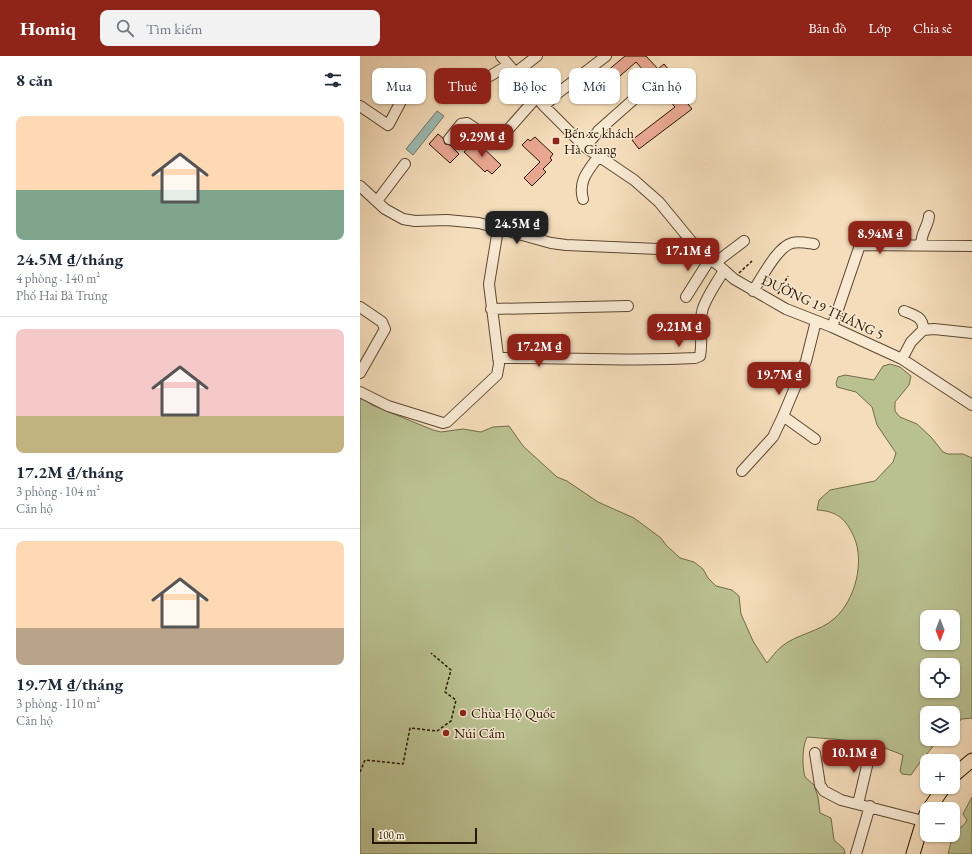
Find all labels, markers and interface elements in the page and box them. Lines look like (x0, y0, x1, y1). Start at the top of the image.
search box (100, 10, 380, 46)
text: Homiq (20, 16, 76, 41)
icon: search (114, 17, 136, 39)
text: Tìm kiếm (146, 19, 203, 38)
text: Bản đồ (809, 19, 847, 37)
text: Lớp (869, 19, 891, 37)
text: Chia sẻ (913, 19, 952, 37)
chip: Mua (372, 68, 426, 104)
chip: Thuê (434, 68, 491, 104)
chip: Bộ lọc (499, 68, 561, 104)
chip: Mới (569, 68, 620, 104)
chip: Căn hộ (628, 68, 696, 104)
text: 8 căn (16, 69, 53, 91)
icon: filters (322, 69, 344, 91)
pin: 9.29M ₫ (445, 124, 519, 158)
place label: Bến xe khách Hà Giang (564, 124, 634, 158)
text: 9.29M ₫ (459, 128, 505, 145)
marker: Bến xe khách Hà Giang (551, 136, 561, 146)
icon: home (144, 142, 216, 214)
pin: 24.5M ₫ (480, 211, 554, 245)
text: 24.5M ₫ (494, 215, 540, 232)
pin: 8.94M ₫ (843, 221, 917, 255)
text: 8.94M ₫ (857, 225, 903, 242)
pin: 17.1M ₫ (651, 238, 725, 272)
text: 17.1M ₫ (665, 242, 711, 259)
text: 24.5M ₫/tháng (16, 248, 123, 270)
text: 4 phòng · 140 m² (16, 270, 100, 287)
street label: ĐƯỜNG 19 THÁNG 5 (759, 271, 887, 343)
text: Phố Hai Bà Trưng (16, 287, 107, 304)
pin: 9.21M ₫ (642, 314, 716, 348)
text: 9.21M ₫ (656, 318, 702, 335)
pin: 17.2M ₫ (502, 334, 576, 368)
text: 17.2M ₫ (516, 338, 562, 355)
icon: home (144, 355, 216, 427)
pin: 19.7M ₫ (742, 362, 816, 396)
text: 19.7M ₫ (756, 366, 802, 383)
text: 17.2M ₫/tháng (16, 461, 123, 483)
text: 3 phòng · 104 m² (16, 483, 100, 500)
text: Căn hộ (16, 500, 53, 517)
icon: home (144, 567, 216, 639)
north arrow (920, 610, 960, 650)
map controls (920, 610, 960, 842)
button: locate (920, 658, 960, 698)
text: 19.7M ₫/tháng (16, 673, 123, 695)
text: 3 phòng · 110 m² (16, 695, 100, 712)
place label: Chùa Hộ Quốc (471, 704, 556, 722)
button: layers (920, 706, 960, 746)
marker: Chùa Hộ Quốc (458, 708, 468, 718)
text: Căn hộ (16, 712, 53, 729)
place label: Núi Cấm (454, 724, 505, 742)
marker: Núi Cấm (441, 728, 451, 738)
pin: 10.1M ₫ (817, 740, 891, 774)
text: 10.1M ₫ (831, 744, 877, 761)
button: + (920, 754, 960, 794)
button: − (920, 802, 960, 842)
scale bar (372, 826, 477, 845)
text: 100 m (378, 828, 405, 842)

